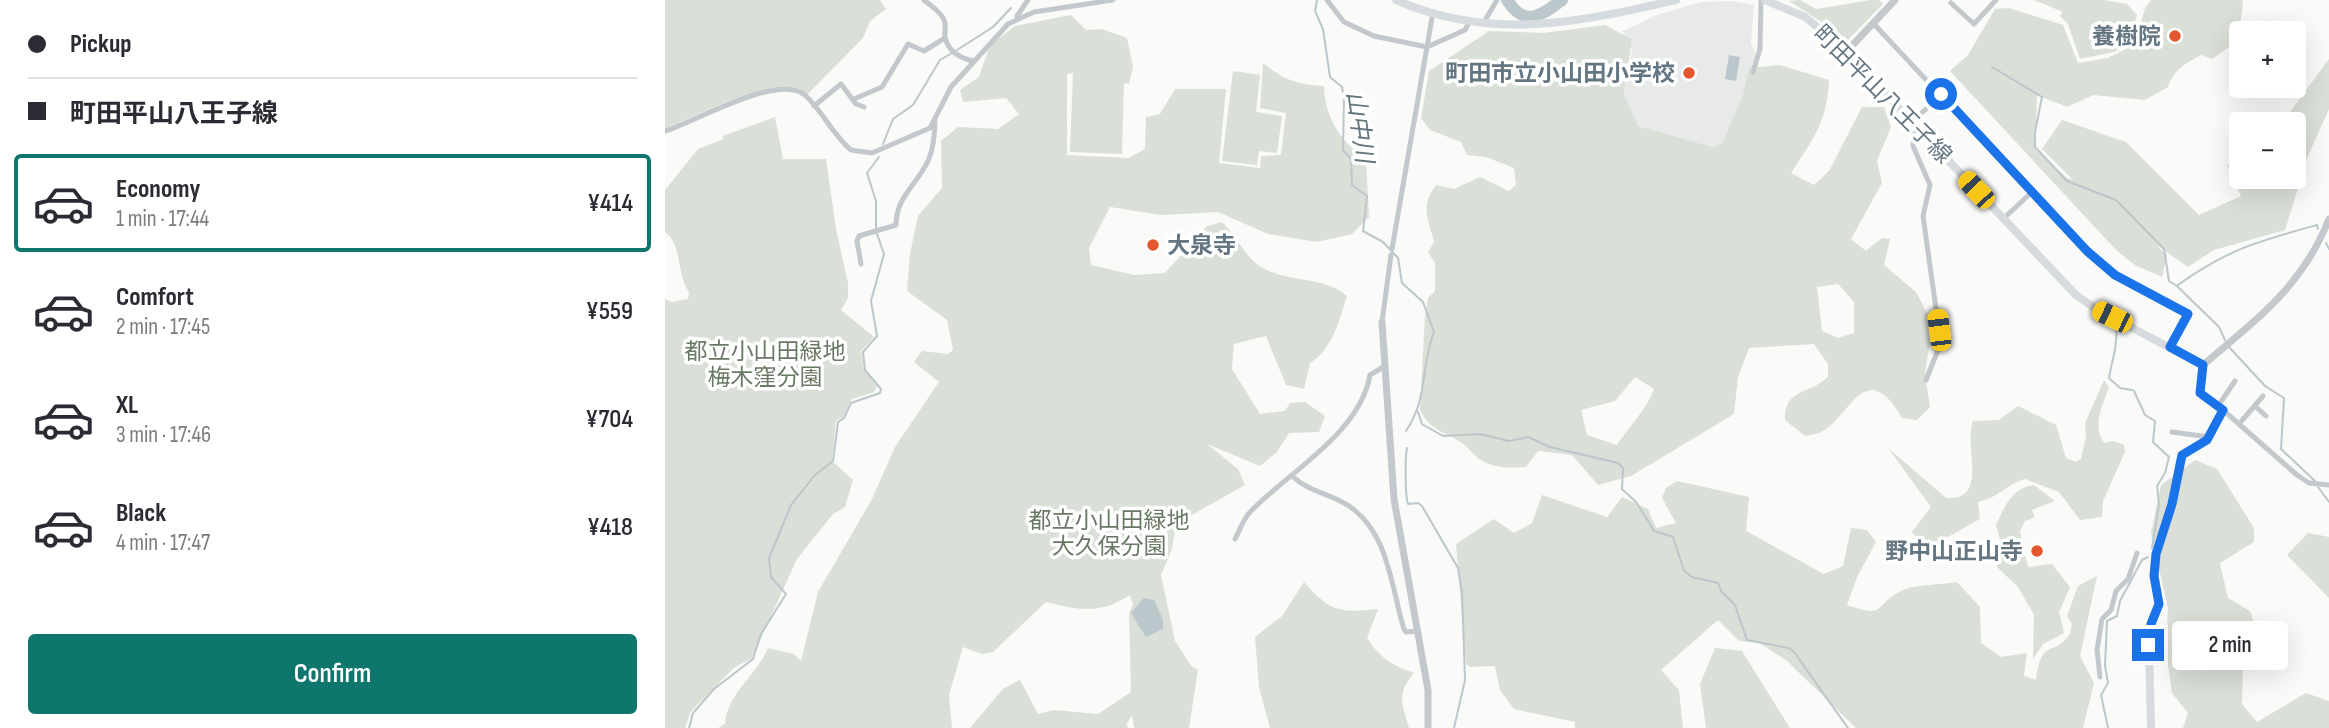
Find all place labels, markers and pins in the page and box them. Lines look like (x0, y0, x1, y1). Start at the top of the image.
place label: 養樹院 (2092, 23, 2161, 51)
marker: 養樹院 (2167, 28, 2183, 44)
place label: 町田市立小山田小学校 (1445, 60, 1675, 88)
marker: 町田市立小山田小学校 (1681, 65, 1697, 81)
place label: 大泉寺 (1167, 232, 1236, 260)
marker: 大泉寺 (1145, 237, 1161, 253)
place label: 野中山正山寺 (1885, 538, 2023, 566)
marker: 野中山正山寺 (2029, 543, 2045, 559)

